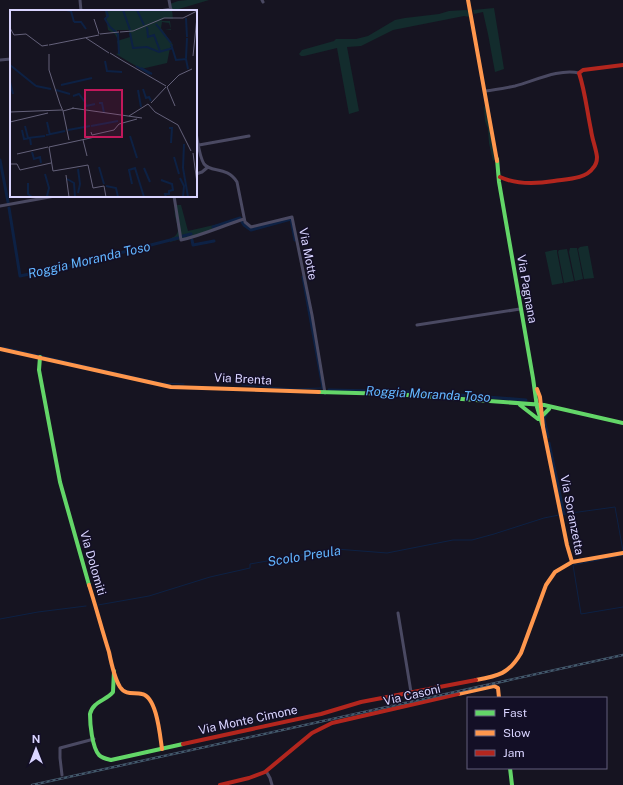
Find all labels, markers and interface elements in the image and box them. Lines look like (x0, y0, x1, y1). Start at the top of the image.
inset map (10, 10, 197, 197)
street label: Via Motte (296, 227, 320, 282)
water label: Roggia Moranda Toso (26, 239, 152, 281)
street label: Via Pagnana (514, 254, 540, 324)
street label: Via Brenta (214, 370, 272, 388)
water label: Roggia Moranda Toso (365, 383, 491, 405)
street label: Via Soranzetta (557, 474, 587, 556)
street label: Via Dolomiti (77, 529, 109, 597)
water label: Scolo Preula (266, 543, 342, 569)
street label: Via Casoni (382, 682, 442, 708)
legend (467, 697, 607, 769)
street label: Via Monte Cimone (197, 703, 299, 737)
text: Fast (503, 706, 528, 720)
text: Slow (503, 726, 531, 740)
north arrow (16, 729, 56, 769)
text: N (32, 733, 40, 745)
text: Jam (503, 746, 525, 760)

